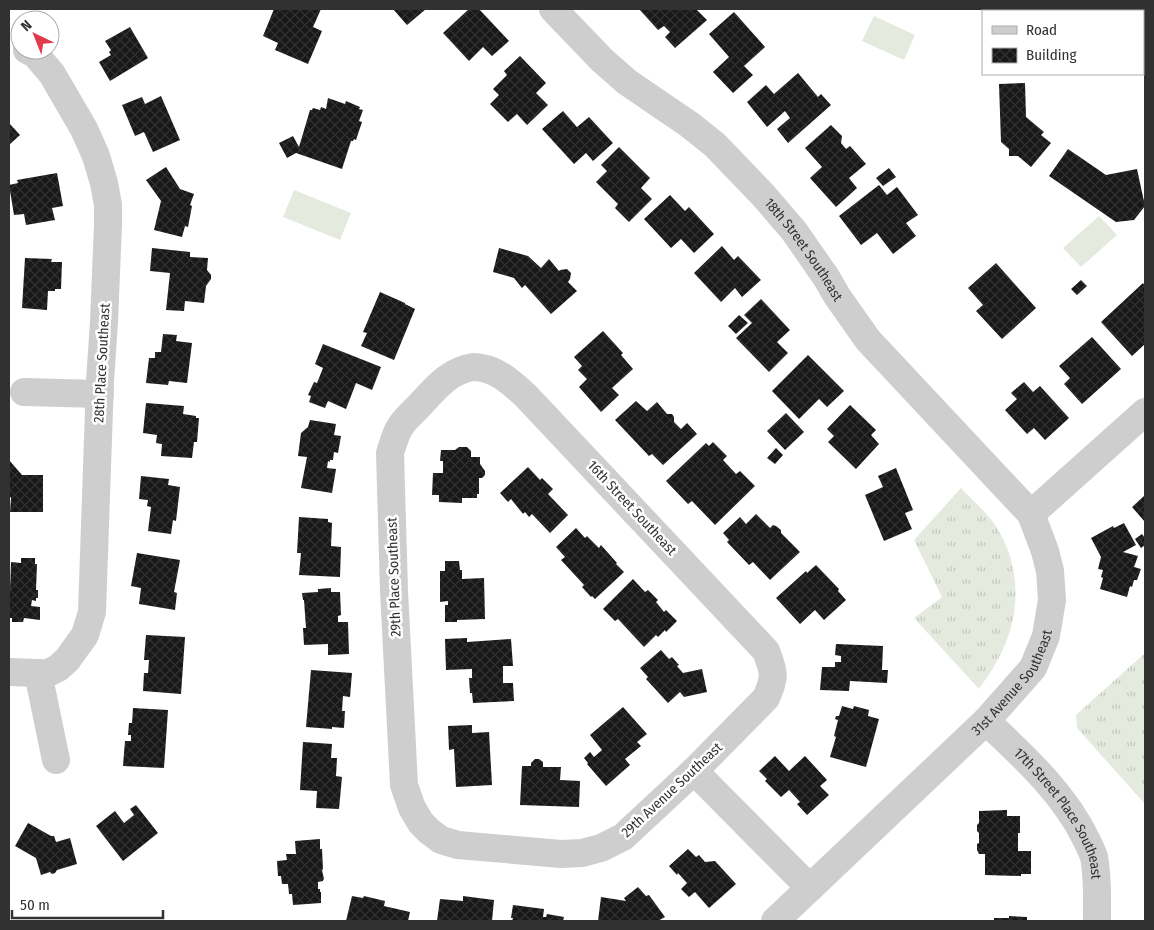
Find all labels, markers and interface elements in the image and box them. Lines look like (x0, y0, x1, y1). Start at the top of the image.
north arrow (10, 10, 60, 60)
legend (982, 10, 1144, 75)
text: N (18, 17, 35, 35)
text: Road (1026, 21, 1057, 39)
text: Building (1026, 46, 1077, 64)
street label: 18th Street Southeast (761, 195, 847, 305)
street label: 28th Place Southeast (90, 302, 114, 423)
street label: 16th Street Southeast (584, 457, 680, 559)
street label: 29th Place Southeast (383, 517, 405, 637)
street label: 31st Avenue Southeast (968, 628, 1055, 739)
street label: 29th Avenue Southeast (618, 739, 726, 841)
street label: 17th Street Place Southeast (1011, 744, 1105, 880)
scale bar (12, 888, 164, 920)
text: 50 m (20, 896, 50, 914)

